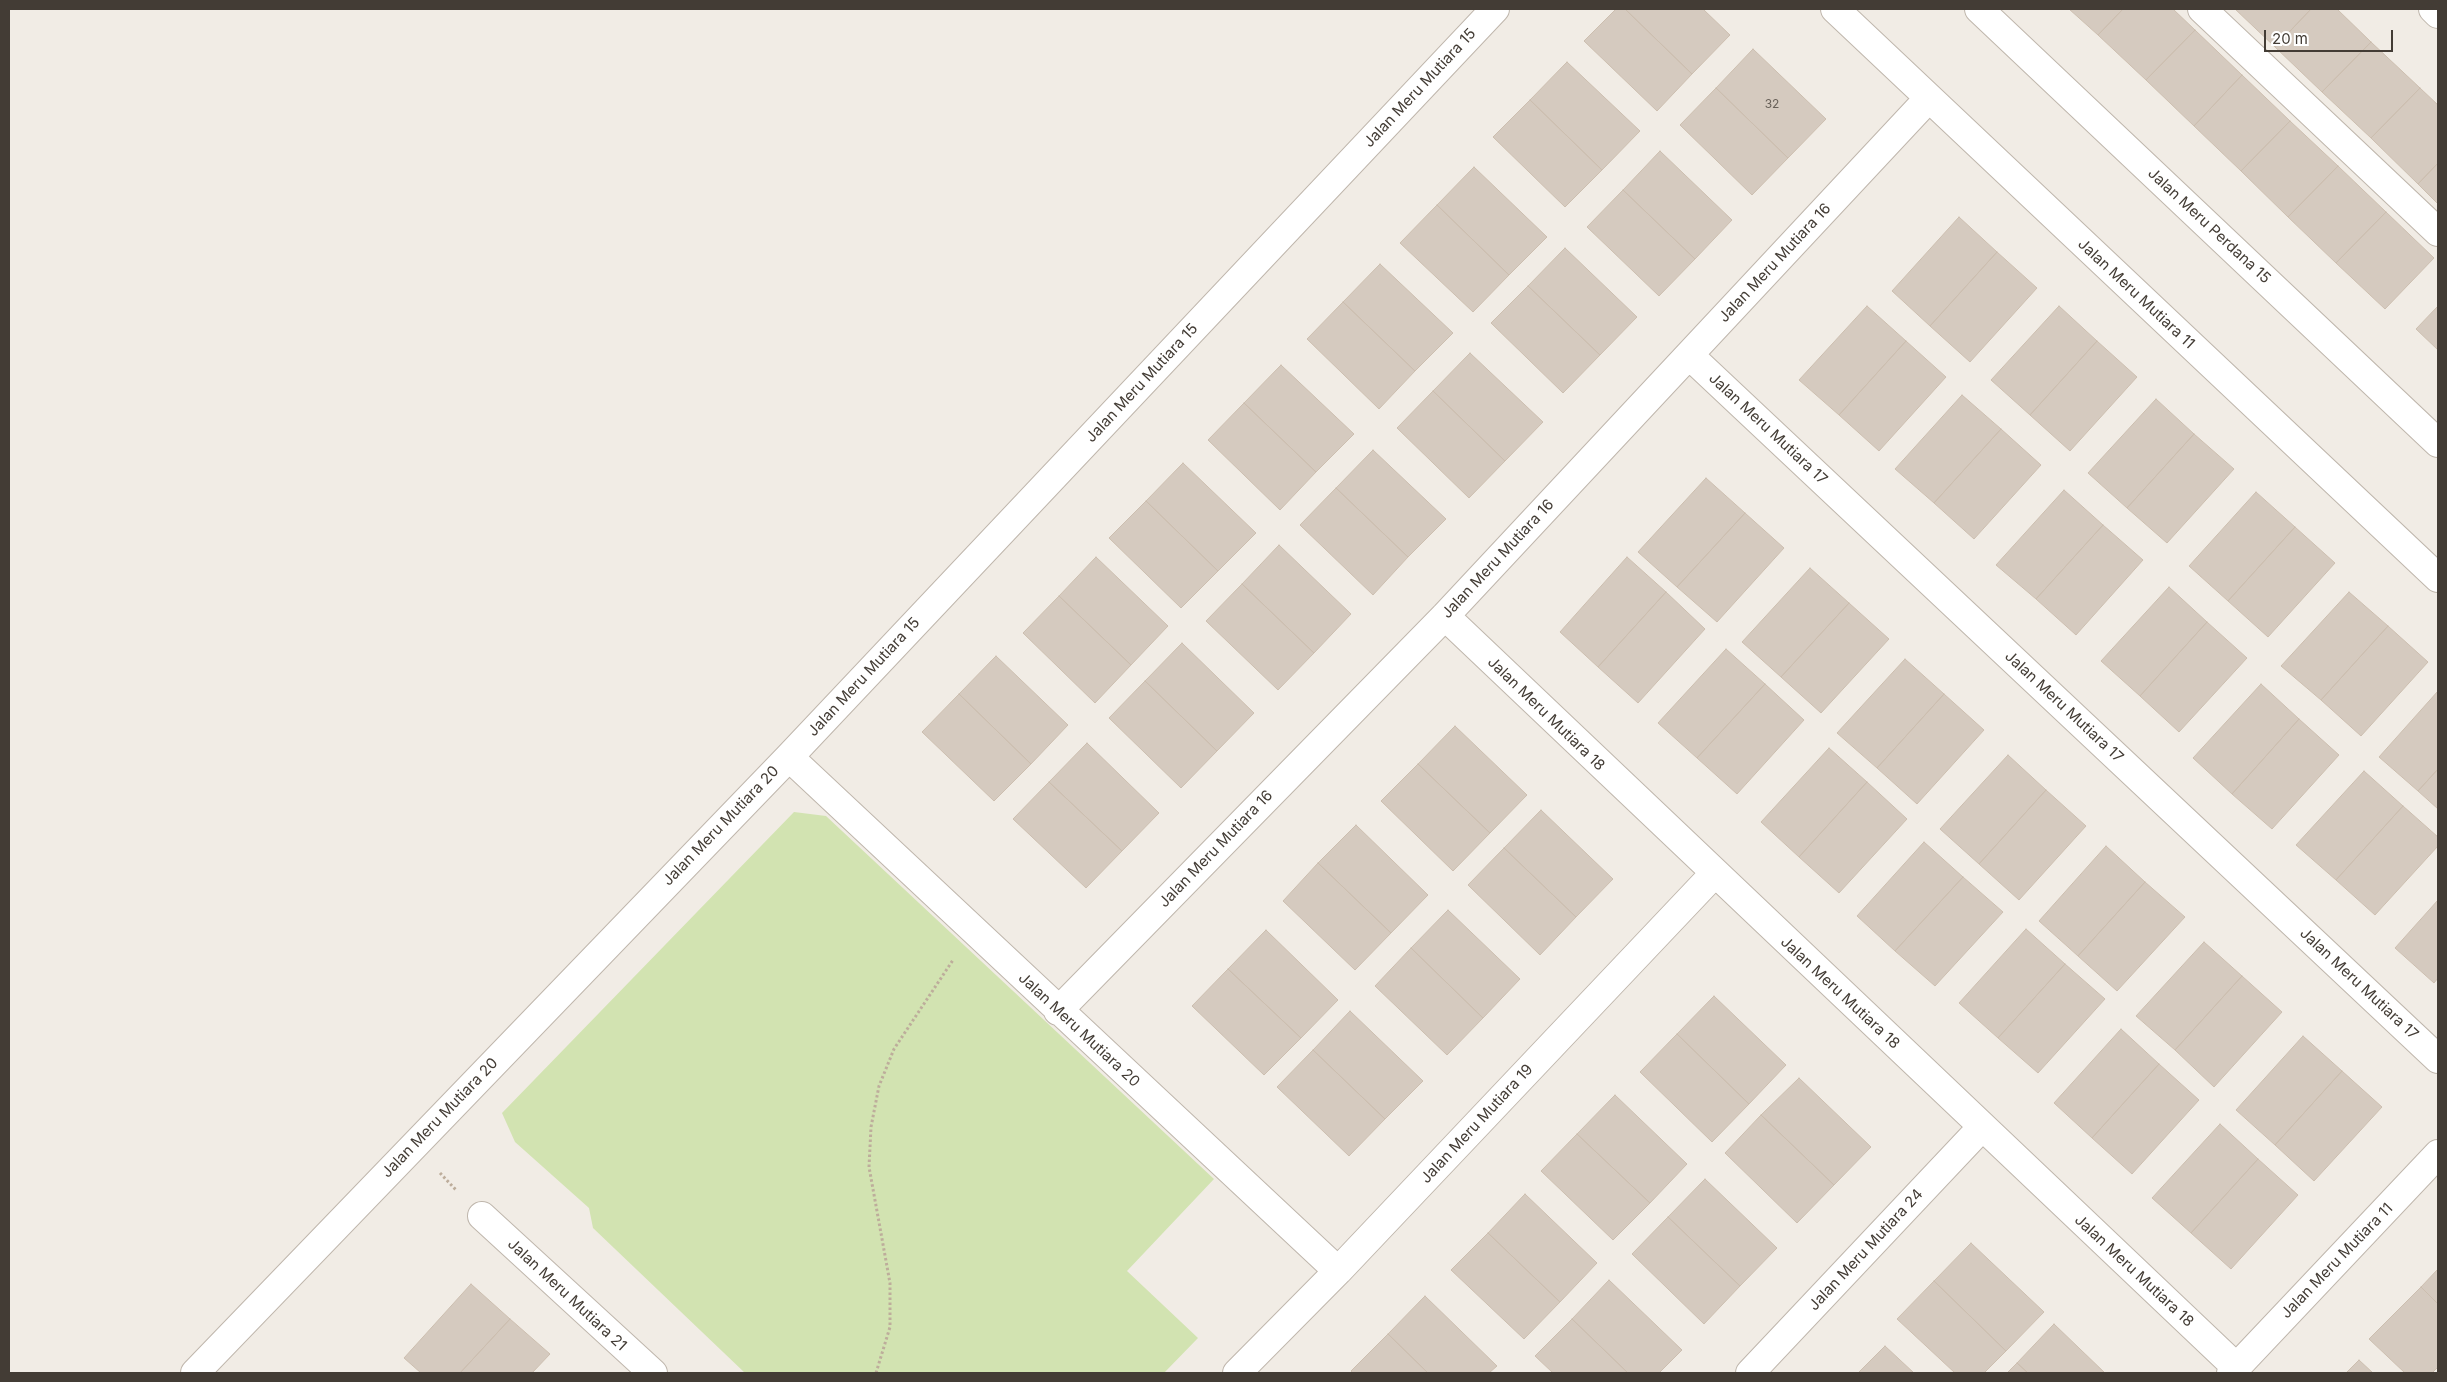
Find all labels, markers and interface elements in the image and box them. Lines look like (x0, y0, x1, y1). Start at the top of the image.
scale bar (2267, 20, 2396, 52)
street label: Jalan Meru Mutiara 15 (1360, 25, 1480, 151)
text: 20 m (2272, 29, 2308, 48)
house number: 32 (1765, 97, 1779, 111)
street label: Jalan Meru Perdana 15 (2144, 164, 2274, 288)
street label: Jalan Meru Mutiara 16 (1715, 200, 1835, 326)
street label: Jalan Meru Mutiara 11 (2074, 235, 2198, 353)
street label: Jalan Meru Mutiara 15 (1082, 320, 1202, 446)
street label: Jalan Meru Mutiara 17 (1705, 369, 1831, 489)
street label: Jalan Meru Mutiara 16 (1438, 496, 1558, 622)
street label: Jalan Meru Mutiara 15 (804, 614, 924, 740)
street label: Jalan Meru Mutiara 17 (2001, 647, 2127, 767)
street label: Jalan Meru Mutiara 18 (1484, 653, 1608, 775)
street label: Jalan Meru Mutiara 20 (659, 762, 783, 890)
street label: Jalan Meru Mutiara 16 (1155, 787, 1277, 911)
street label: Jalan Meru Mutiara 17 (2296, 924, 2422, 1044)
street label: Jalan Meru Mutiara 18 (1777, 933, 1903, 1053)
street label: Jalan Meru Mutiara 20 (1015, 969, 1143, 1091)
street label: Jalan Meru Mutiara 20 (378, 1054, 502, 1182)
street label: Jalan Meru Mutiara 19 (1417, 1061, 1537, 1187)
street label: Jalan Meru Mutiara 24 (1805, 1186, 1927, 1314)
street label: Jalan Meru Mutiara 11 (2277, 1200, 2397, 1322)
street label: Jalan Meru Mutiara 18 (2071, 1211, 2197, 1331)
street label: Jalan Meru Mutiara 21 (504, 1235, 630, 1355)

